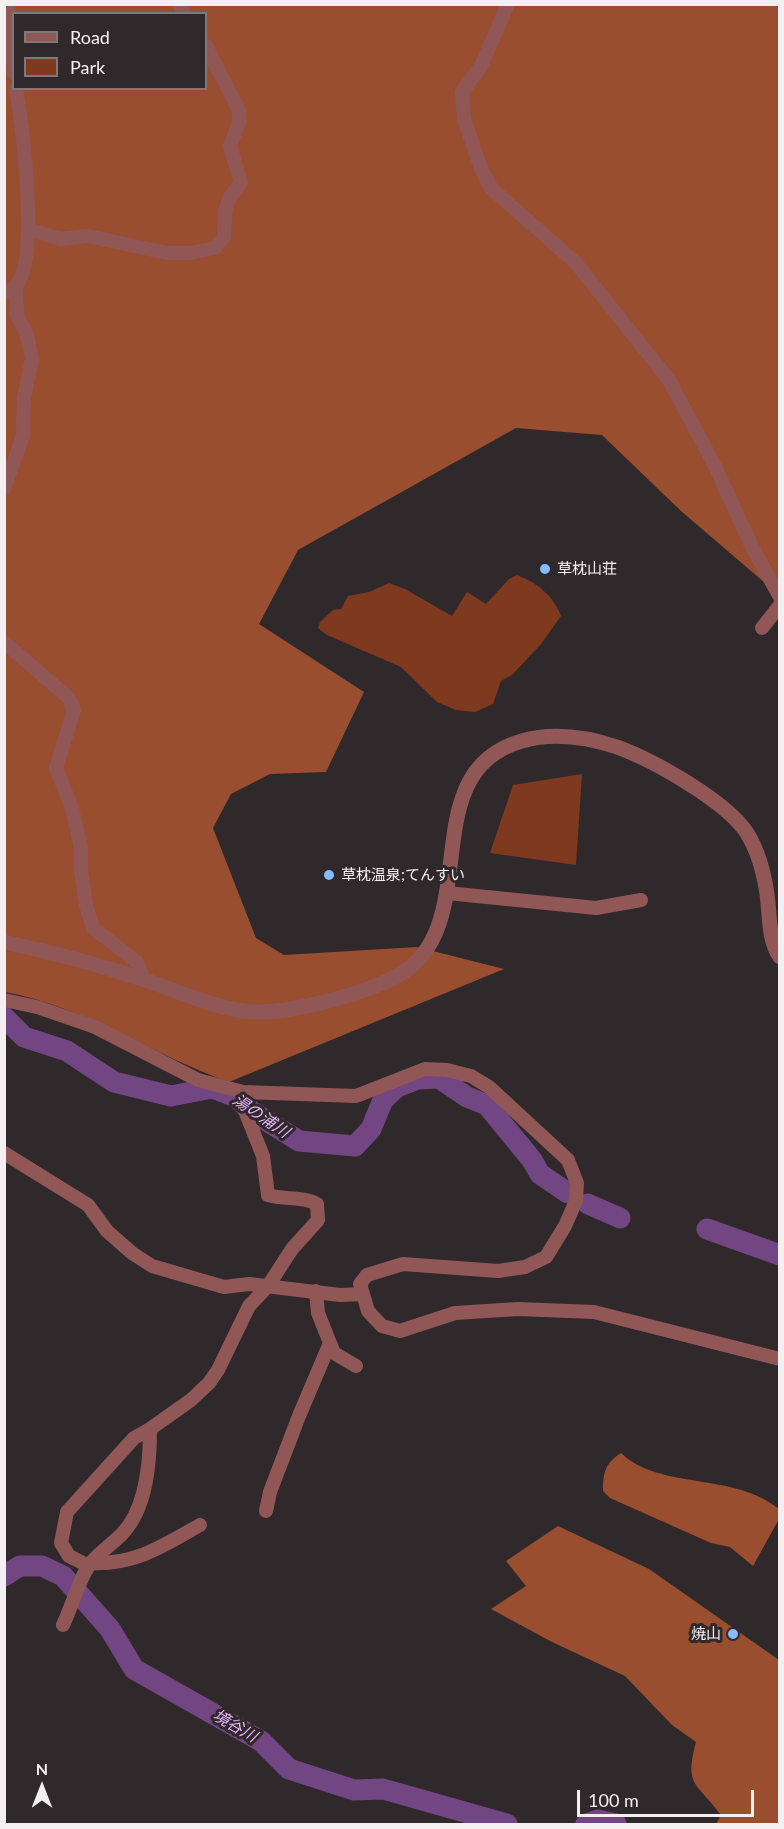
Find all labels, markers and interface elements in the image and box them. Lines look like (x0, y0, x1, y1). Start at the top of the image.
legend (12, 12, 207, 90)
text: Road (70, 26, 110, 48)
text: Park (70, 56, 105, 78)
place label: 草枕山荘 (557, 560, 617, 578)
marker: 草枕山荘 (538, 562, 552, 576)
place label: 草枕温泉;てんすい (341, 866, 465, 884)
marker: 草枕温泉;てんすい (322, 868, 336, 882)
water label: 湯の浦川 (229, 1090, 293, 1142)
place label: 焼山 (691, 1625, 721, 1643)
marker: 焼山 (726, 1627, 740, 1641)
water label: 境谷川 (209, 1706, 261, 1746)
north arrow (12, 1757, 72, 1817)
text: N (36, 1759, 48, 1778)
scale bar (580, 1778, 757, 1816)
text: 100 m (588, 1789, 639, 1811)

